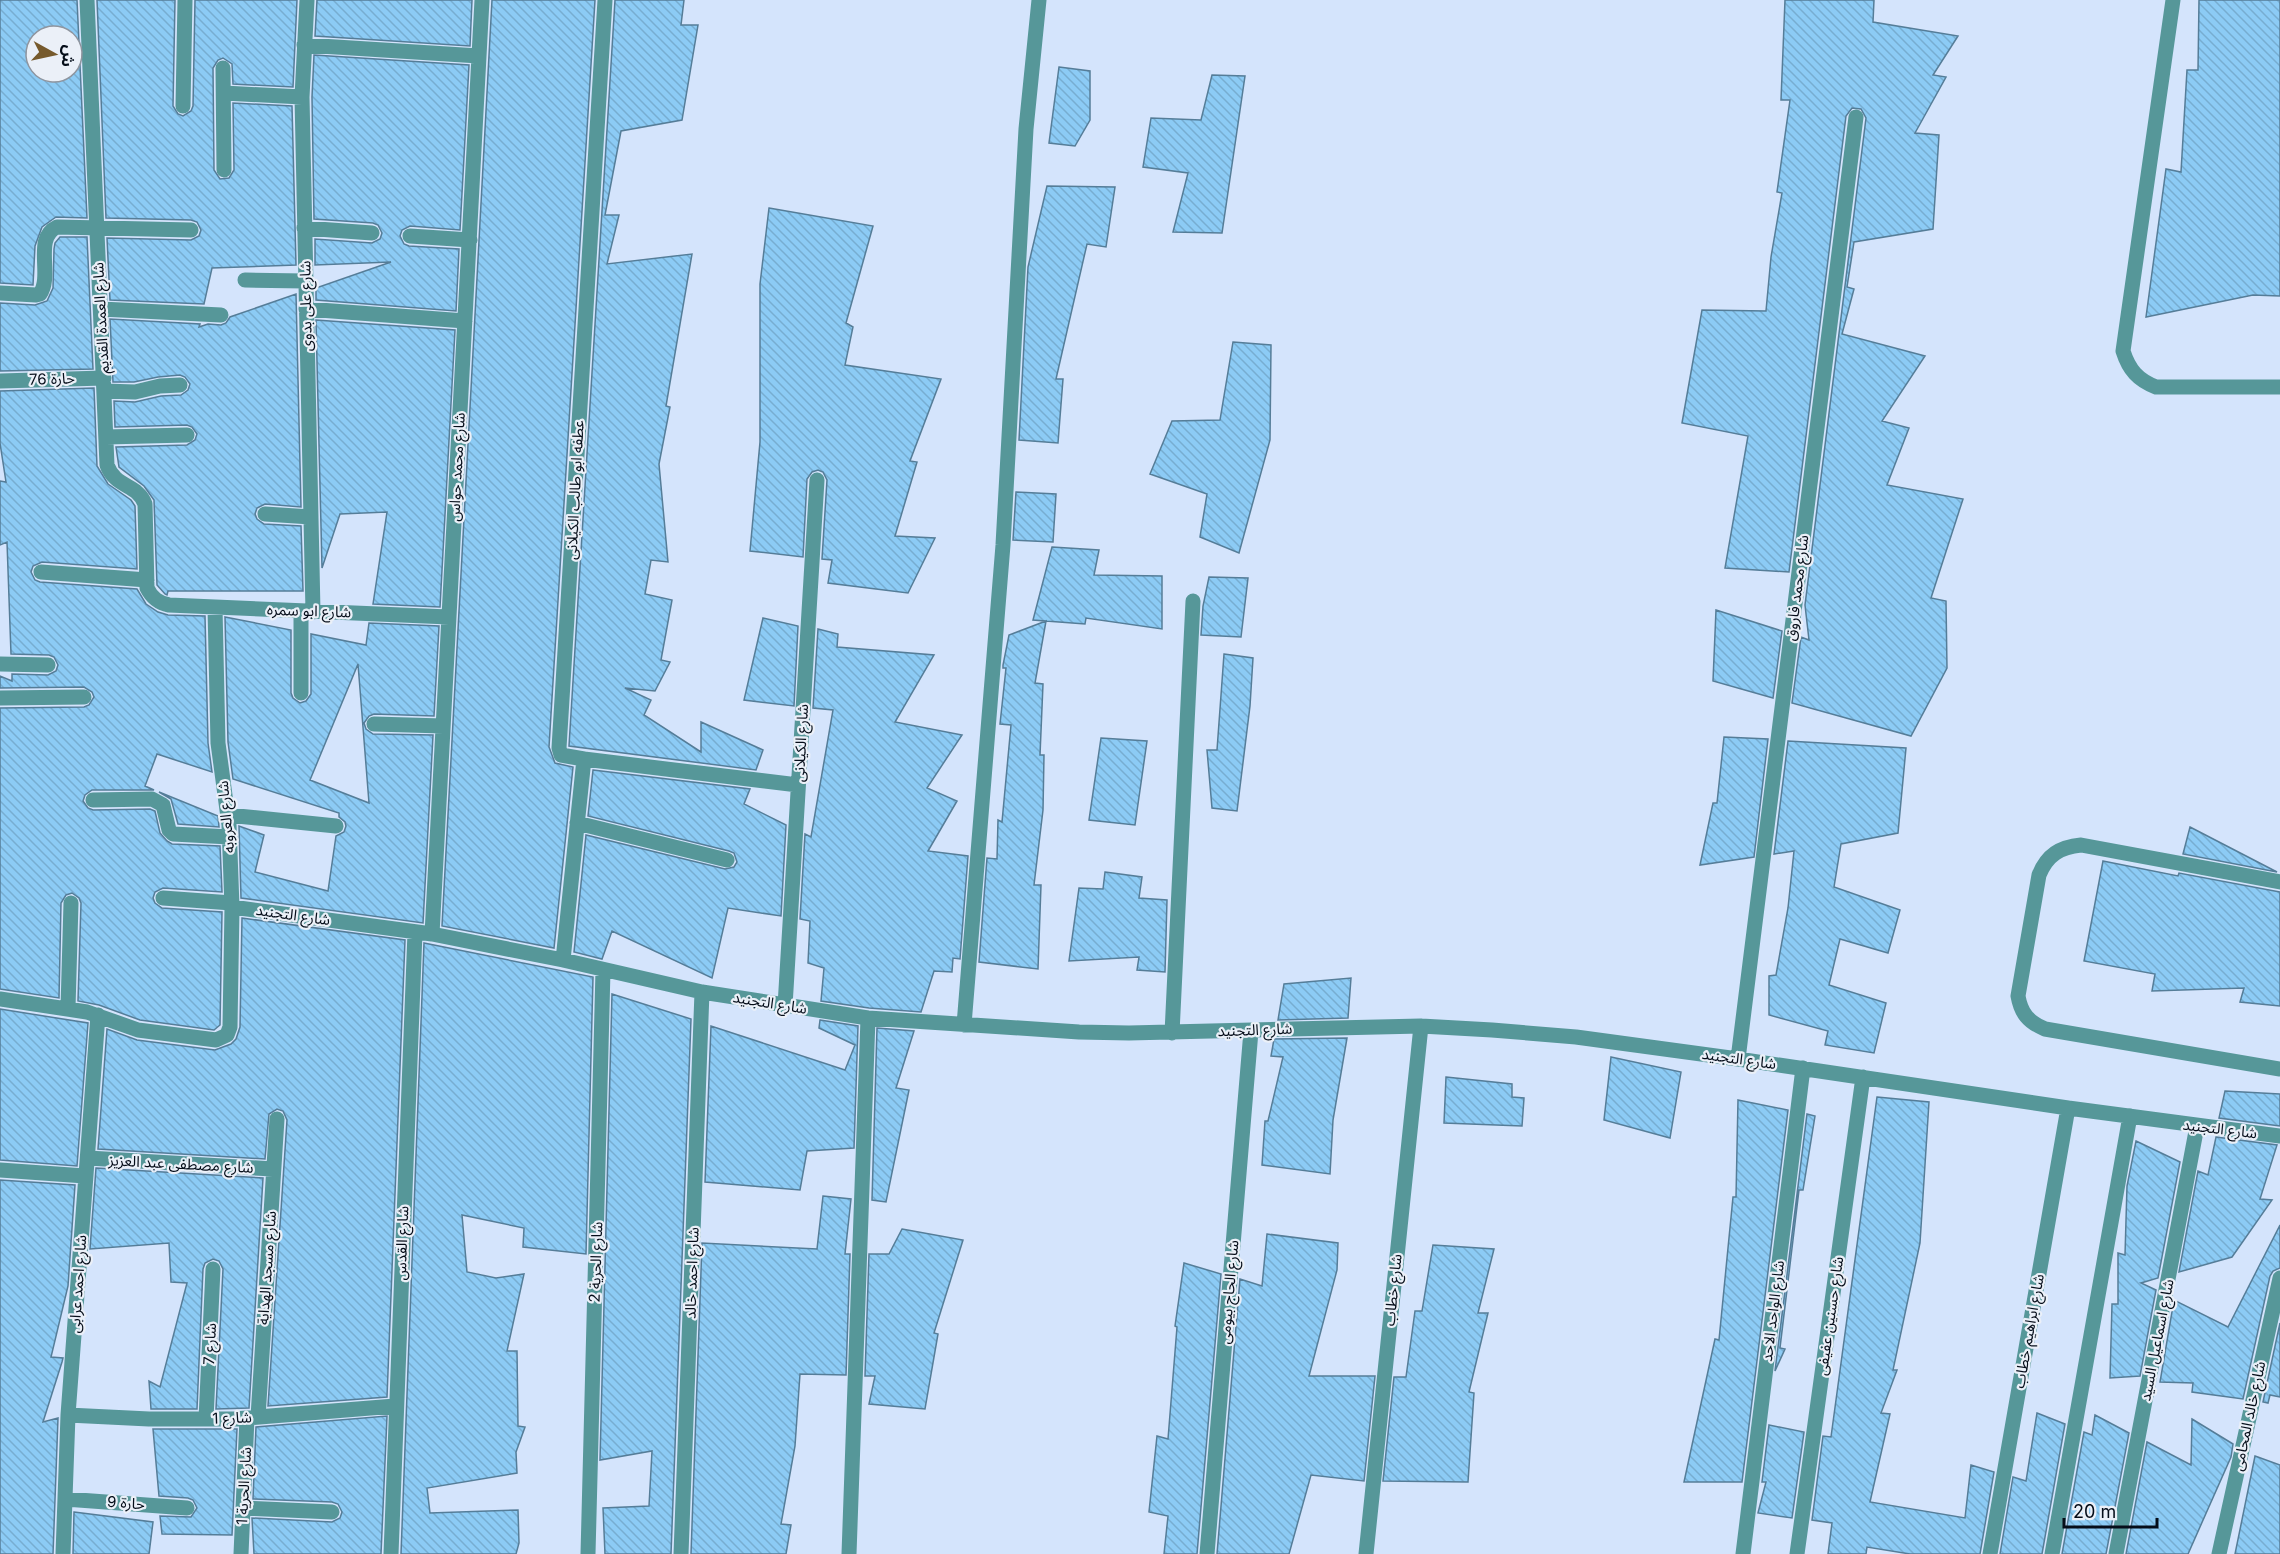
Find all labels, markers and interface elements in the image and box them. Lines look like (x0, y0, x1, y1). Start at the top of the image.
north arrow (24, 24, 84, 84)
text: ش (57, 44, 80, 68)
street label: شارع على بدوى (295, 260, 319, 352)
street label: شارع العمدة القديم (88, 261, 116, 374)
street label: حارة 76 (29, 368, 75, 389)
street label: شارع محمد حواس (444, 412, 472, 522)
street label: عطفه ابو طالب الكيلانى (561, 419, 588, 560)
street label: شارع محمد فاروق (1781, 534, 1815, 642)
street label: شارع ابو سمره (267, 600, 352, 624)
street label: شارع الكيلانى (789, 703, 815, 783)
street label: شارع العروبه (213, 780, 241, 854)
street label: شارع التجنيد (254, 900, 332, 932)
street label: شارع التجنيد (731, 987, 809, 1021)
street label: شارع التجنيد (1217, 1019, 1293, 1043)
street label: شارع التجنيد (1700, 1044, 1778, 1076)
street label: شارع التجنيد (2181, 1115, 2259, 1145)
street label: شارع مصطفى عبد العزيز (107, 1150, 254, 1180)
street label: شارع القدس (391, 1205, 415, 1281)
street label: شارع مسجد الهداية (253, 1210, 283, 1326)
street label: شارع الحرية 2 (585, 1221, 609, 1303)
street label: شارع احمد خالد (680, 1227, 706, 1319)
street label: شارع احمد عرابى (65, 1234, 93, 1334)
street label: شارع الحاج بيومى (1214, 1239, 1246, 1345)
street label: شارع خطاب (1379, 1253, 1409, 1327)
street label: شارع حسنين عفيفى (1812, 1255, 1850, 1377)
street label: شارع الواحد الاحد (1757, 1259, 1791, 1363)
street label: شارع ابراهيم خطاب (2009, 1272, 2051, 1390)
street label: شارع اسماعيل السيد (2135, 1277, 2181, 1403)
street label: شارع 7 (199, 1322, 223, 1366)
street label: شارع خالد المحامى (2228, 1359, 2272, 1473)
street label: شارع 1 (212, 1407, 252, 1431)
street label: شارع الحرية 1 (232, 1446, 258, 1526)
scale bar (2064, 1491, 2157, 1529)
street label: حارة 9 (107, 1492, 146, 1513)
text: 20 m (2073, 1501, 2116, 1522)

